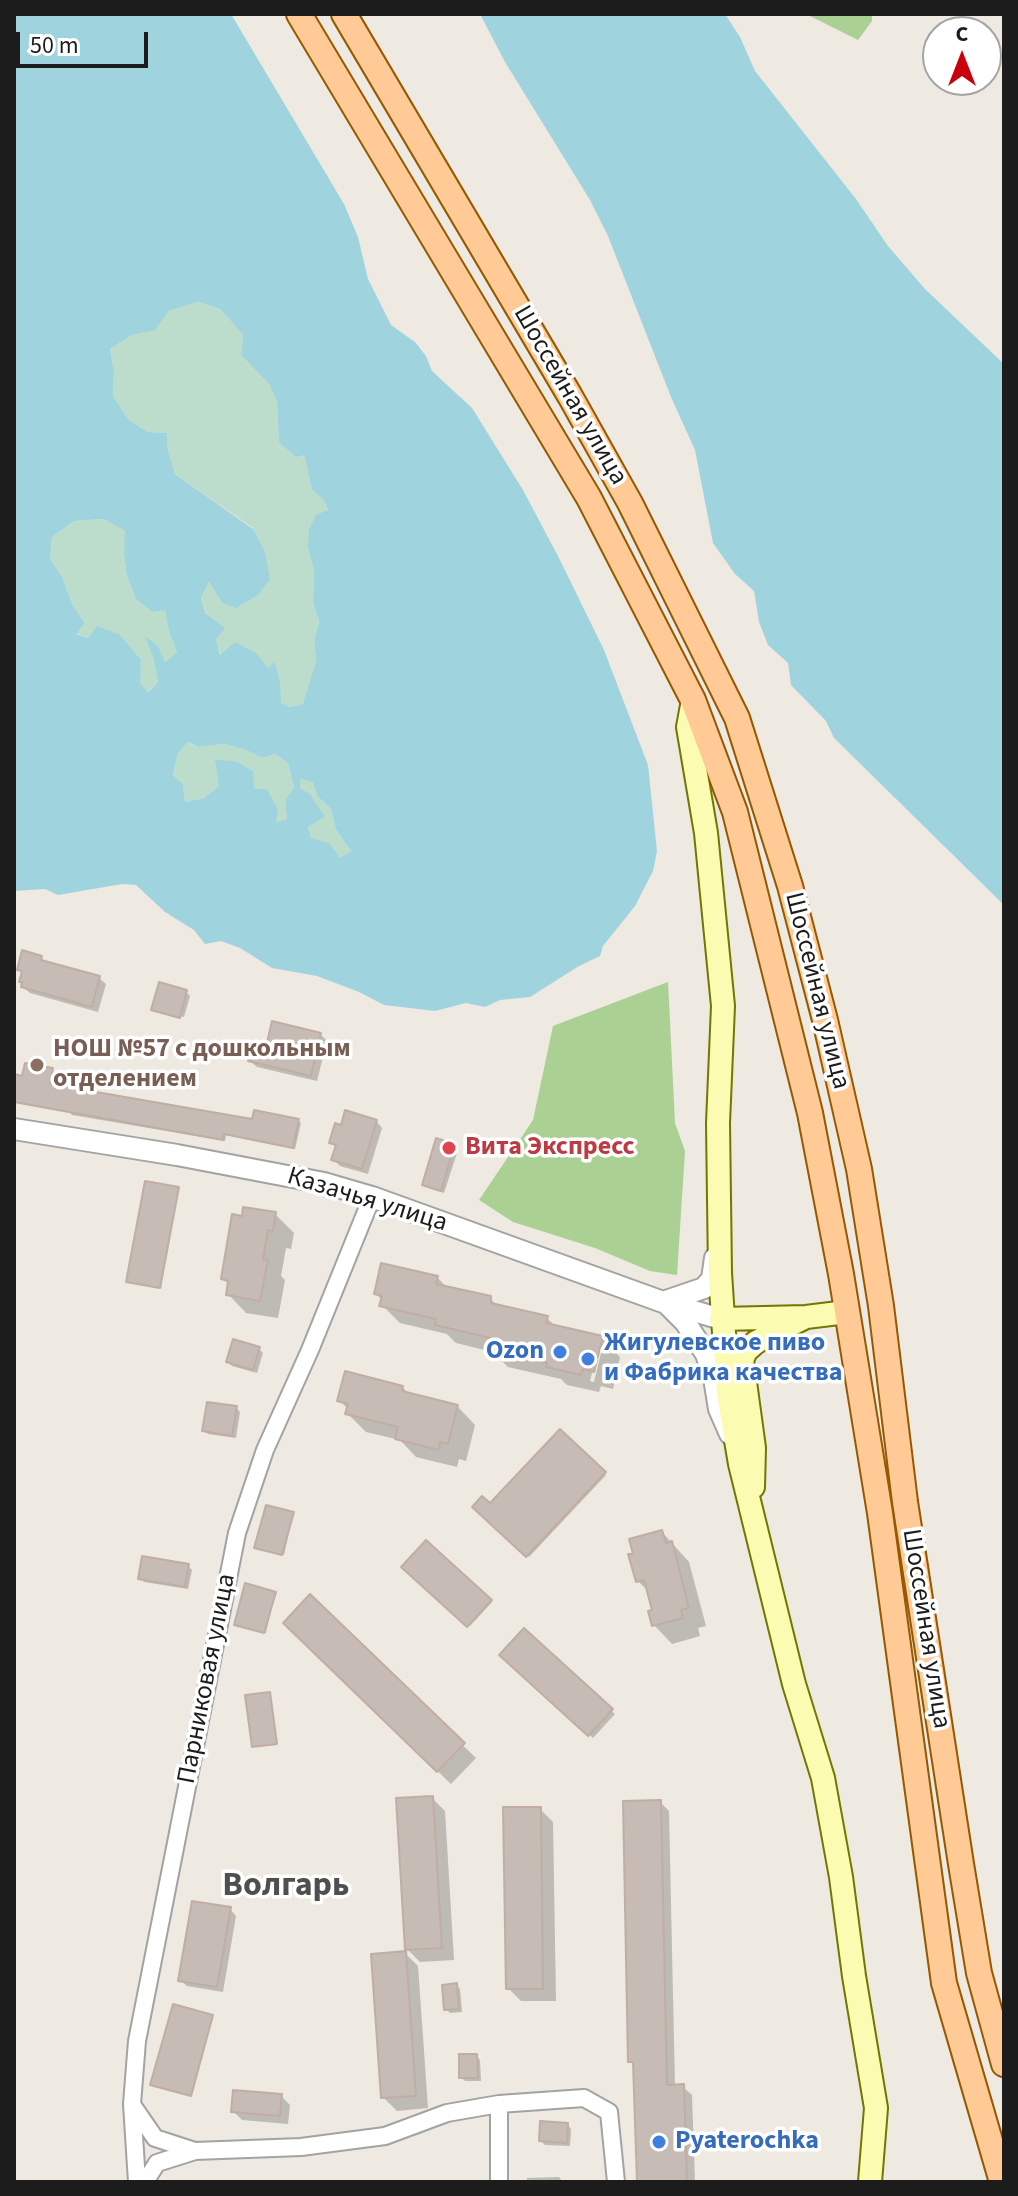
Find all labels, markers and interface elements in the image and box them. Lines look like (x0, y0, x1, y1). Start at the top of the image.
scale bar (20, 16, 152, 66)
north arrow (922, 16, 1002, 96)
text: С (956, 18, 968, 50)
text: 50 m (30, 28, 79, 63)
street label: Шоссейная улица (505, 301, 633, 491)
street label: Шоссейная улица (776, 889, 856, 1093)
place label: НОШ №57 с дошкольным отделением (53, 1034, 351, 1096)
marker: НОШ №57 с дошкольным отделением (28, 1056, 46, 1074)
place label: Вита Экспресс (465, 1132, 635, 1164)
marker: Вита Экспресс (440, 1139, 458, 1157)
street label: Казачья улица (283, 1162, 451, 1240)
place label: Жигулевское пиво и Фабрика качества (604, 1328, 842, 1390)
place label: Ozon (486, 1336, 544, 1368)
marker: Ozon (551, 1343, 569, 1361)
marker: Жигулевское пиво и Фабрика качества (579, 1350, 597, 1368)
street label: Шоссейная улица (894, 1527, 956, 1731)
street label: Парниковая улица (172, 1571, 244, 1787)
district label: Волгарь (222, 1868, 350, 1908)
place label: Pyaterochka (675, 2126, 819, 2158)
marker: Pyaterochka (650, 2133, 668, 2151)

